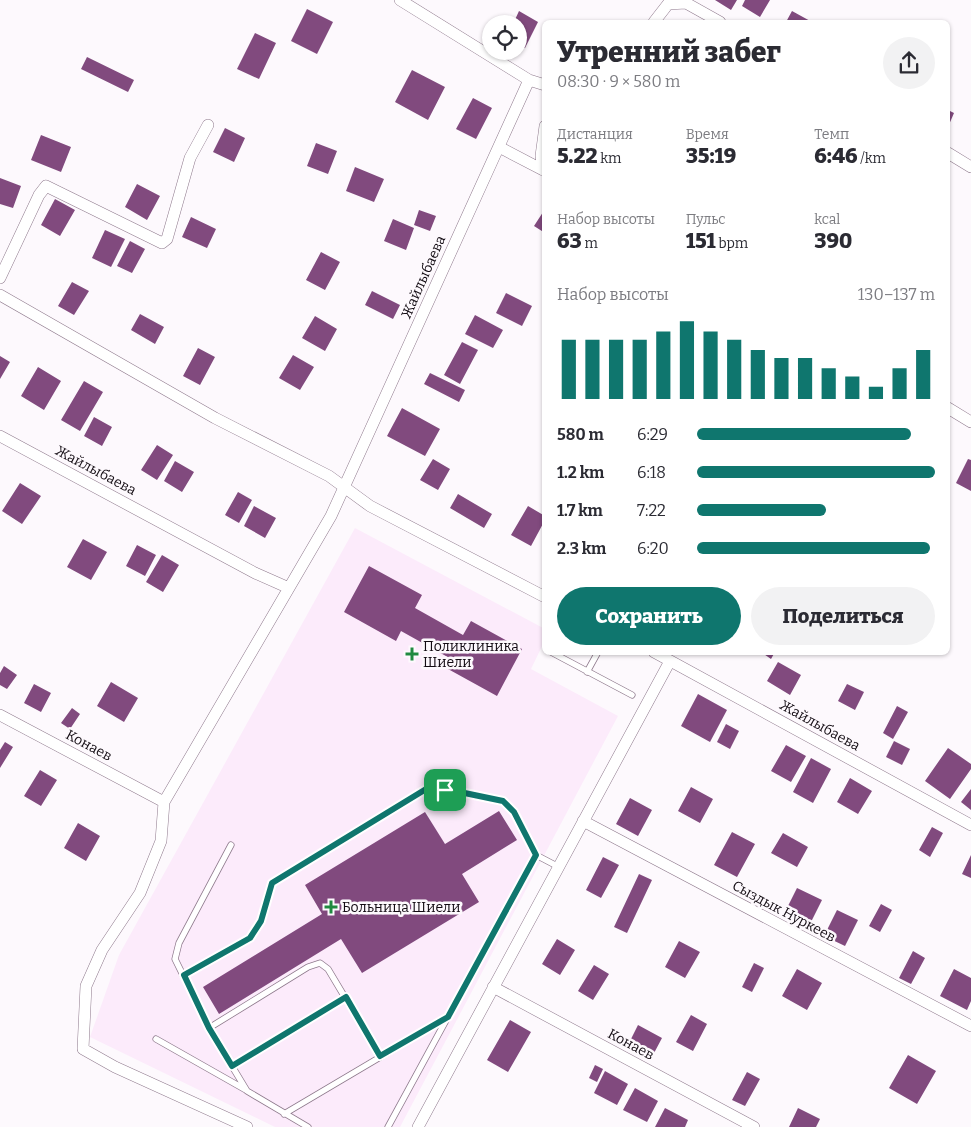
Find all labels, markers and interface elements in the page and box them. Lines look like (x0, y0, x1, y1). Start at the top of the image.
map controls (482, 15, 527, 60)
button: locate (482, 15, 527, 60)
text: Утренний забег (557, 36, 781, 69)
button: share (883, 37, 935, 89)
text: 08:30 · 9 × 580 m (557, 72, 680, 91)
text: Дистанция (557, 126, 633, 143)
text: Время (686, 126, 729, 143)
text: Темп (814, 126, 849, 143)
text: 5.22 (557, 143, 598, 169)
text: 35:19 (686, 143, 736, 169)
text: 6:46 (814, 143, 857, 169)
text: km (598, 150, 621, 167)
text: /km (857, 150, 886, 167)
text: Набор высоты (557, 211, 655, 228)
text: Пульс (686, 211, 726, 228)
text: kcal (814, 211, 840, 228)
text: 63 (557, 228, 582, 254)
text: 151 (686, 228, 716, 254)
text: 390 (814, 228, 852, 254)
street label: Жайлыбаева (398, 233, 449, 321)
text: m (582, 235, 598, 252)
text: bpm (716, 235, 748, 252)
text: Набор высоты (557, 285, 669, 304)
text: 130–137 m (858, 285, 935, 304)
text: 580 m (557, 425, 604, 444)
text: 6:29 (637, 425, 668, 444)
street label: Жайлыбаева (52, 442, 139, 499)
text: 1.2 km (557, 463, 604, 482)
text: 6:18 (637, 463, 666, 482)
text: 1.7 km (557, 501, 603, 520)
text: 7:22 (637, 501, 666, 520)
text: 2.3 km (557, 539, 606, 558)
text: 6:20 (637, 539, 669, 558)
button: Сохранить (557, 587, 741, 645)
button: Поделиться (751, 587, 935, 645)
place label: Поликлиника Шиели (423, 638, 519, 671)
marker: Поликлиника Шиели (405, 647, 419, 661)
street label: Жайлыбаева (777, 696, 863, 755)
street label: Конаев (63, 726, 115, 765)
pin (424, 769, 466, 811)
icon: arrive (431, 776, 459, 804)
street label: Сыздык Нуркеев (729, 877, 838, 946)
place label: Больница Шиели (342, 899, 460, 916)
marker: Больница Шиели (324, 900, 338, 914)
street label: Конаев (605, 1025, 657, 1064)

